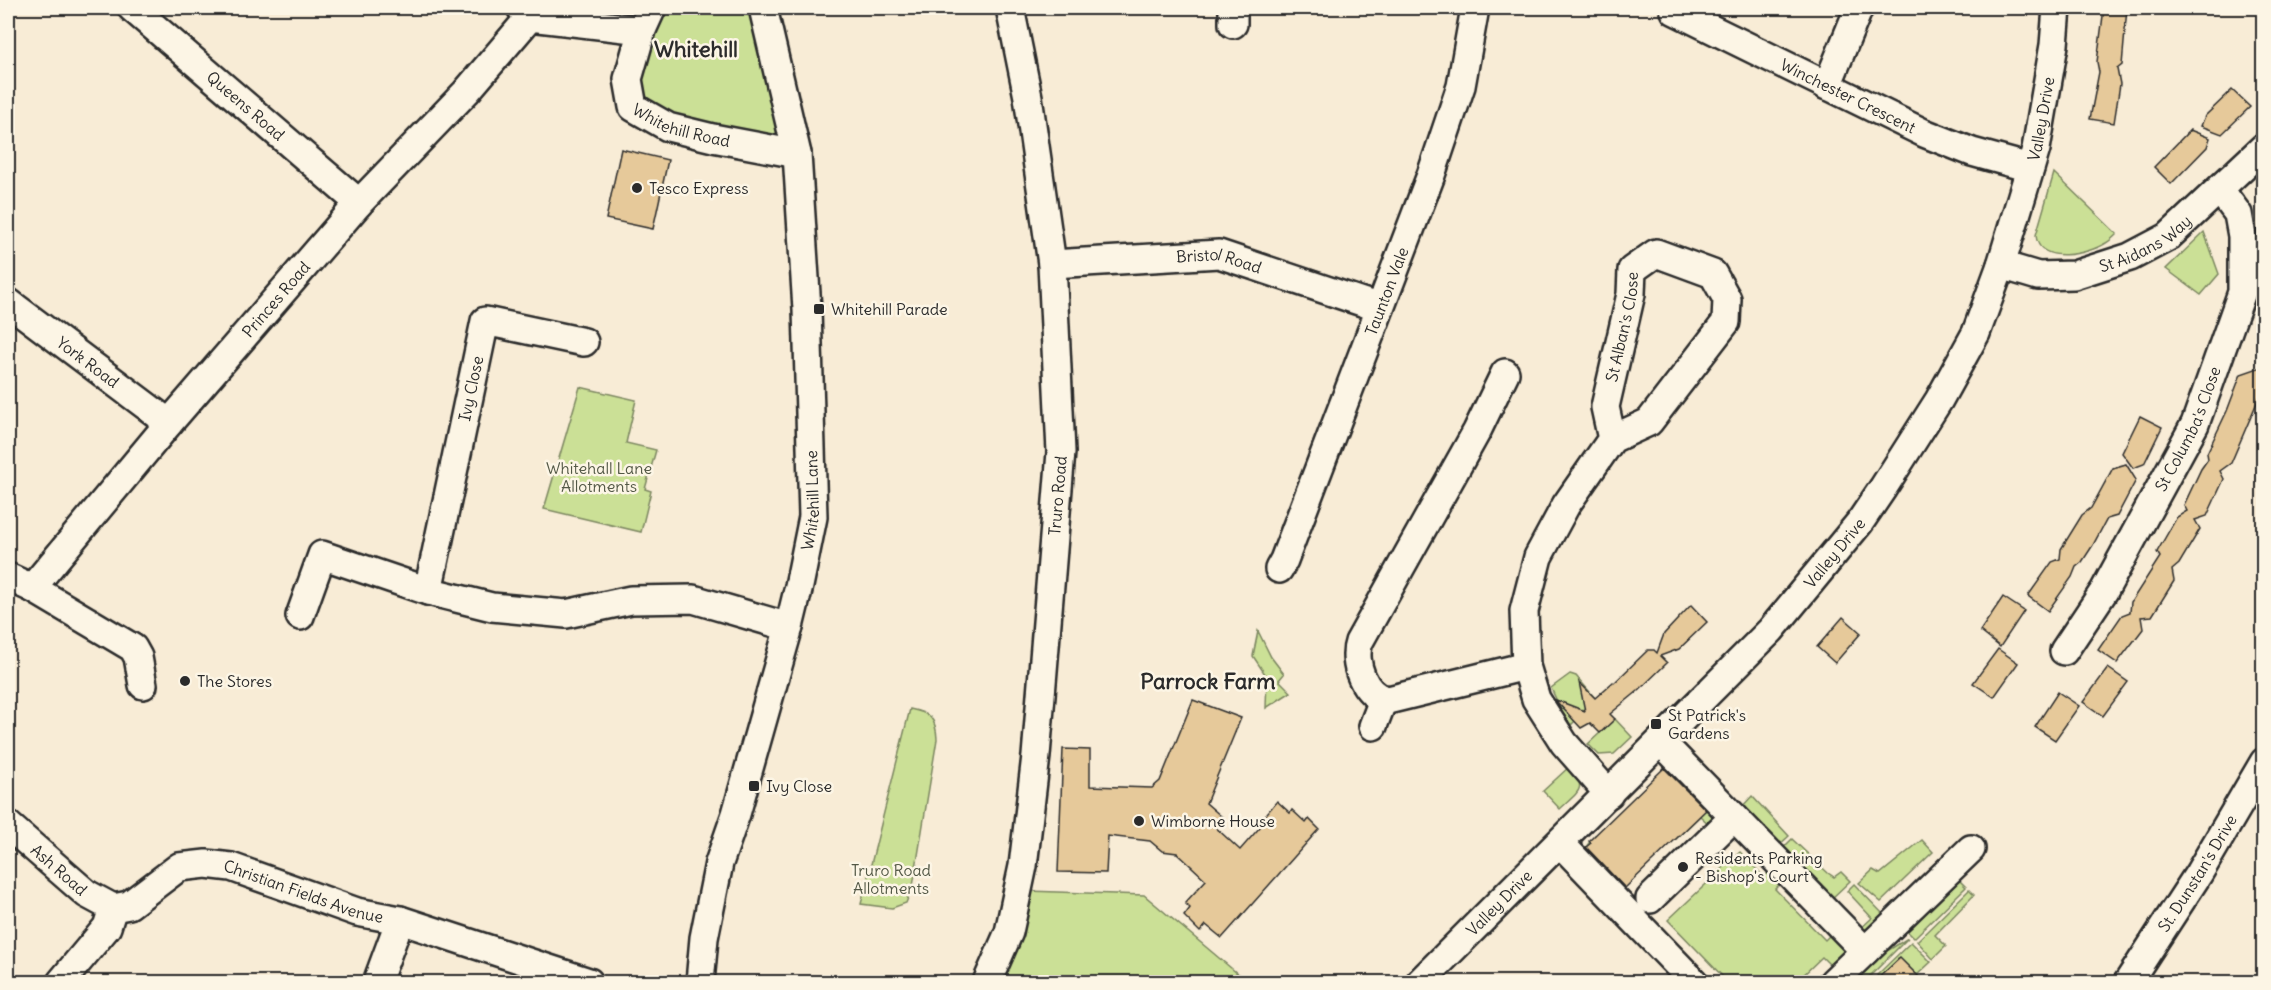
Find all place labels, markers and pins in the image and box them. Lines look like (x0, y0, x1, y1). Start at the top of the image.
place label: Tesco Express (649, 178, 748, 198)
marker: Tesco Express (630, 181, 644, 195)
place label: Whitehill Parade (831, 299, 948, 319)
marker: Whitehill Parade (812, 302, 826, 316)
place label: The Stores (197, 671, 272, 691)
marker: The Stores (178, 674, 192, 688)
place label: St Patrick's Gardens (1668, 705, 1746, 743)
marker: St Patrick's Gardens (1649, 717, 1663, 731)
place label: Ivy Close (766, 776, 832, 796)
marker: Ivy Close (747, 779, 761, 793)
place label: Wimborne House (1151, 811, 1275, 831)
marker: Wimborne House (1132, 814, 1146, 828)
place label: Residents Parking - Bishop's Court (1695, 848, 1823, 886)
marker: Residents Parking - Bishop's Court (1676, 860, 1690, 874)

